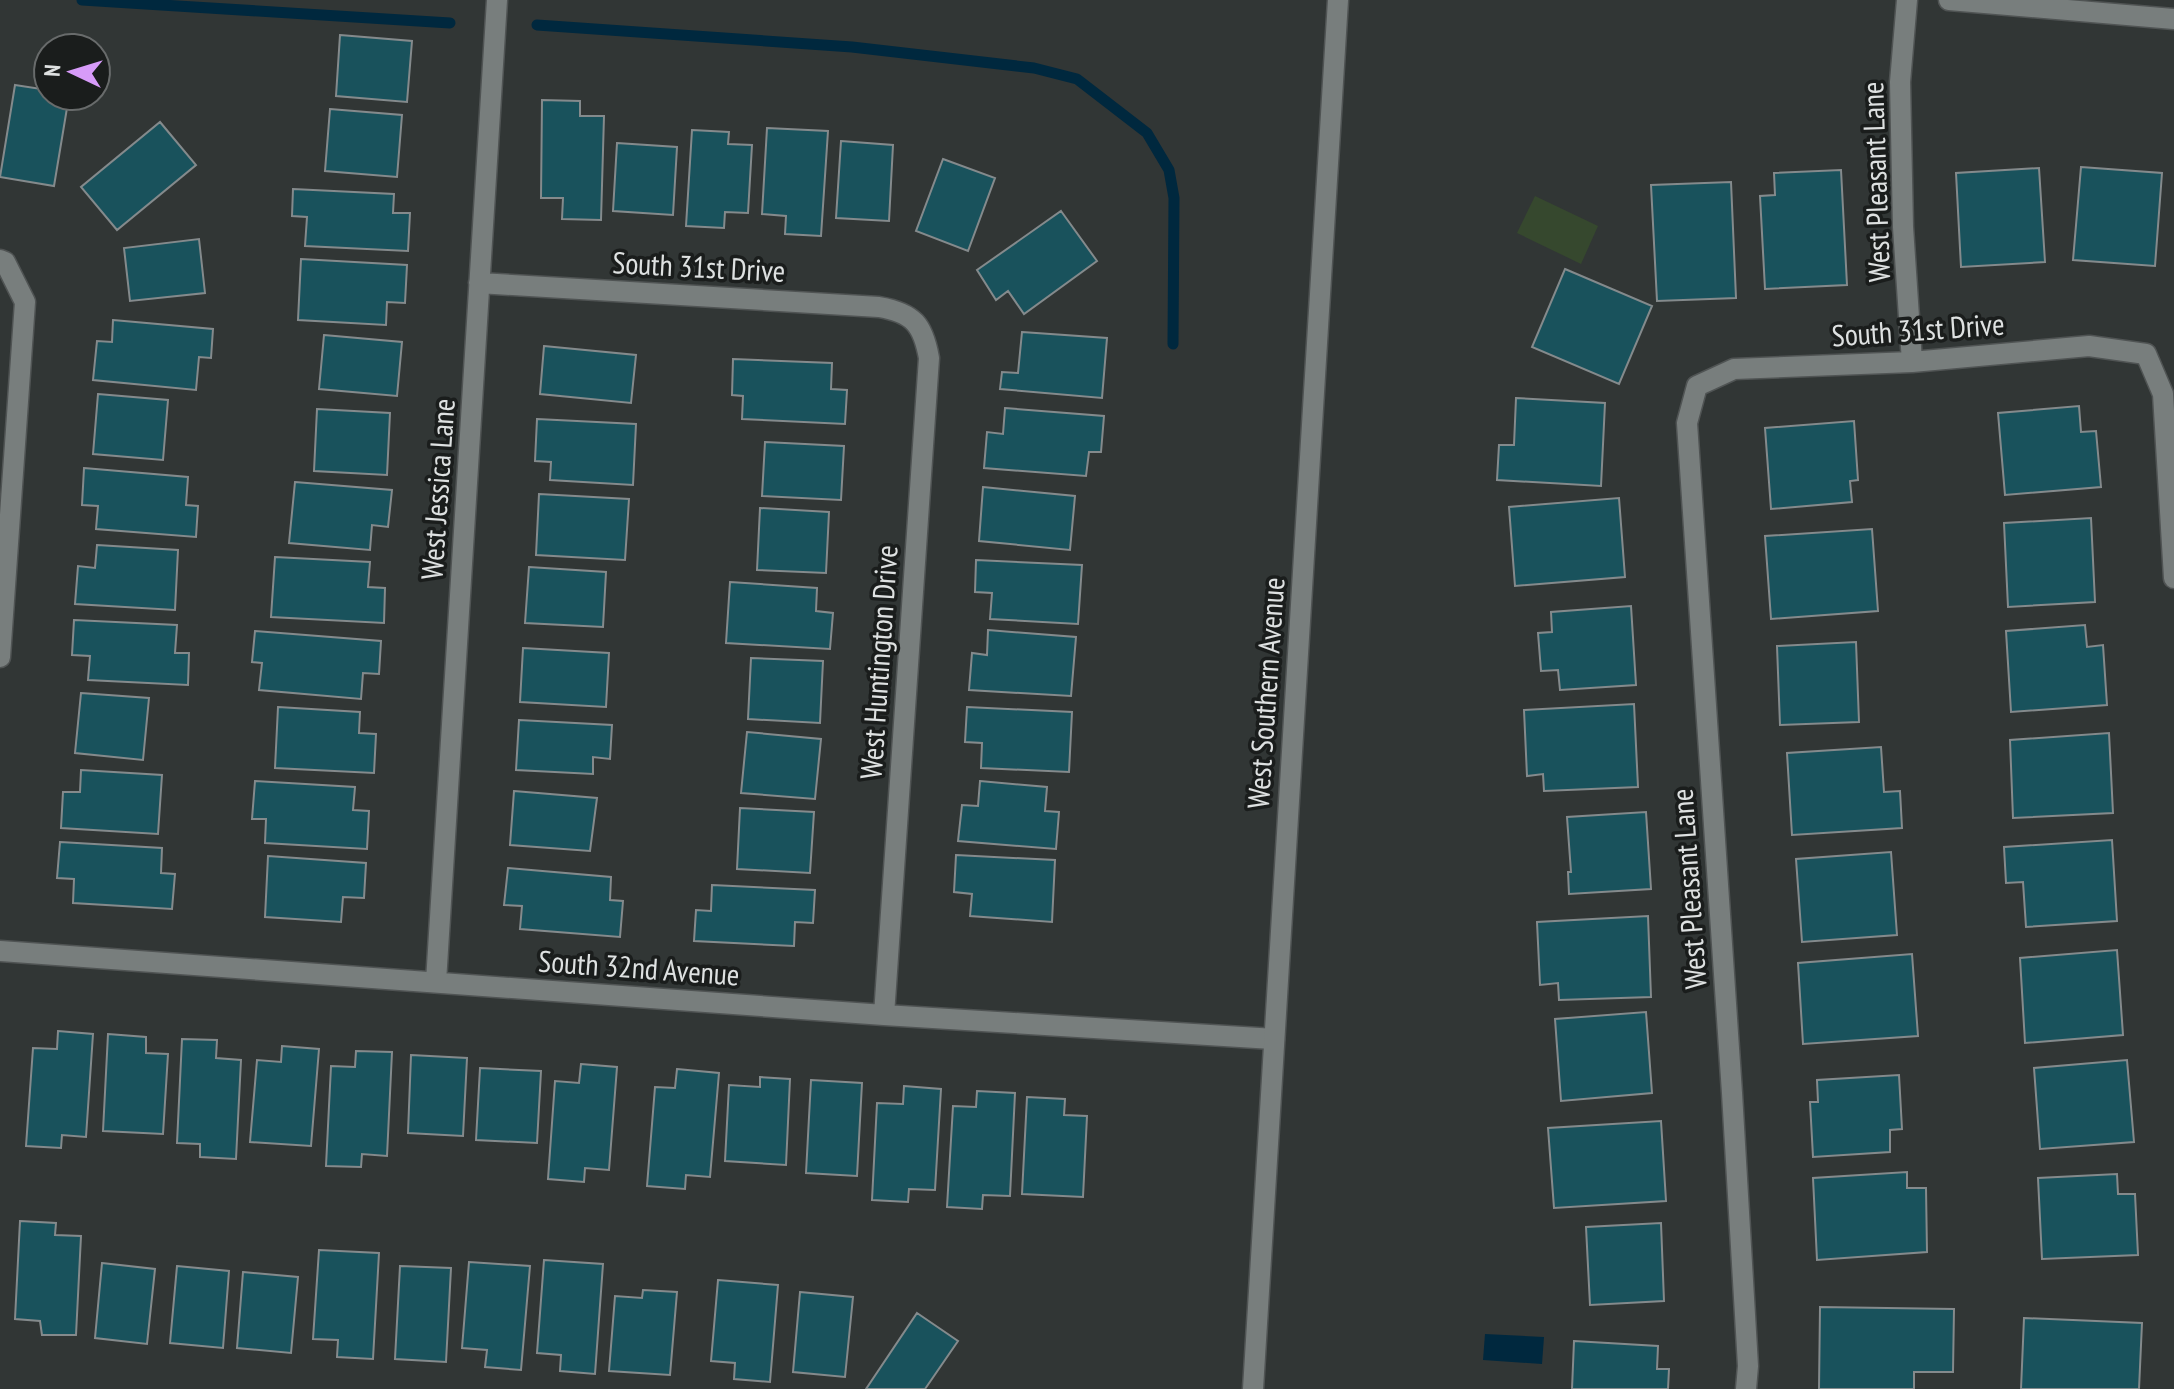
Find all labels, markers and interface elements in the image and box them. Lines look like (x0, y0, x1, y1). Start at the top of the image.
north arrow (32, 32, 112, 112)
text: N (38, 64, 66, 78)
street label: West Pleasant Lane (1852, 81, 1898, 283)
street label: South 31st Drive (612, 242, 786, 290)
street label: South 31st Drive (1830, 304, 2006, 354)
street label: West Jessica Lane (411, 397, 463, 581)
street label: West Huntington Drive (850, 544, 906, 780)
street label: West Southern Avenue (1237, 576, 1293, 810)
street label: West Pleasant Lane (1662, 788, 1714, 990)
street label: South 32nd Avenue (537, 941, 741, 993)

